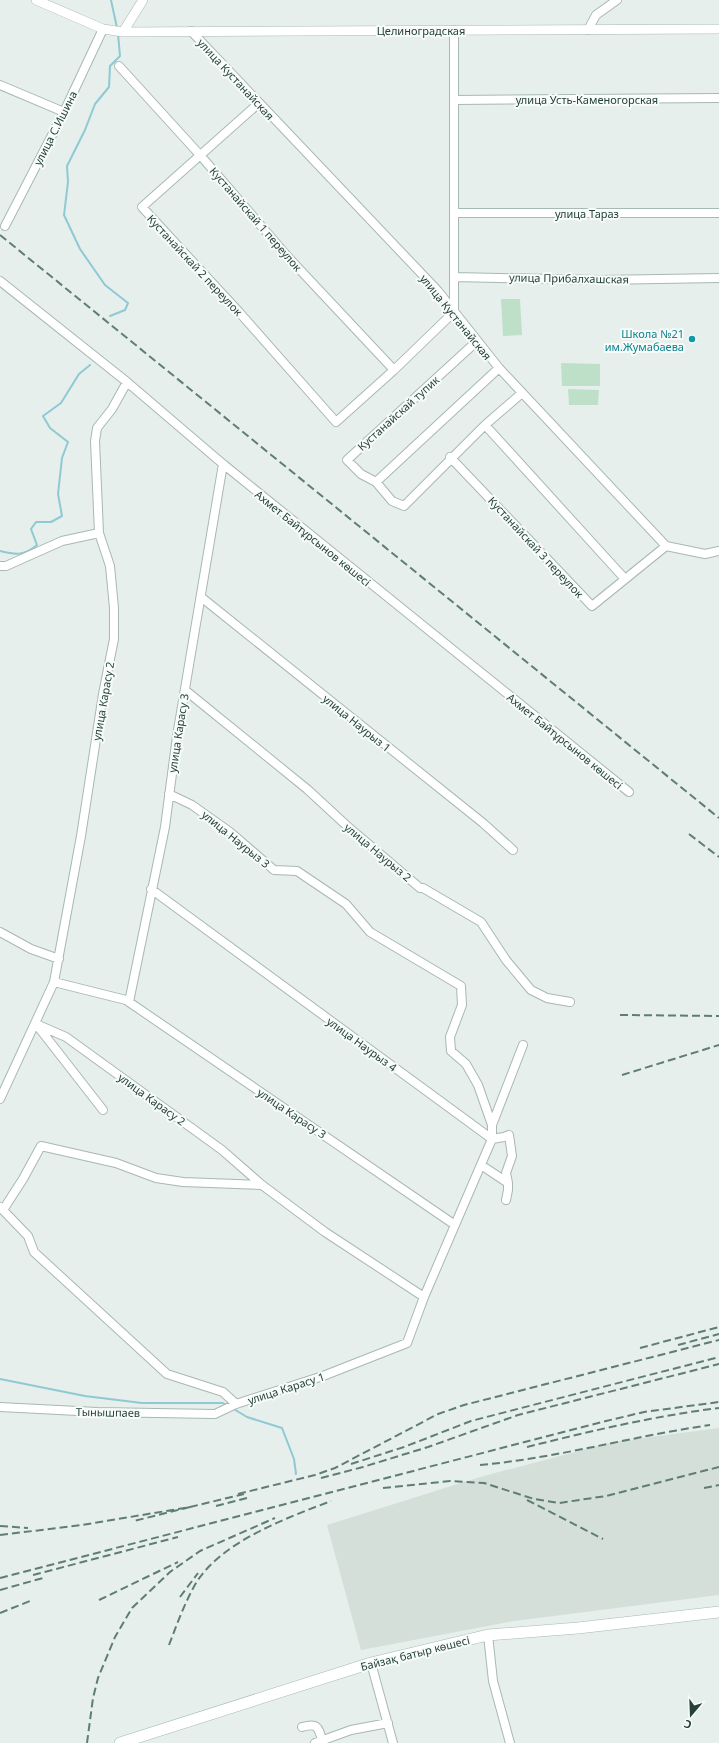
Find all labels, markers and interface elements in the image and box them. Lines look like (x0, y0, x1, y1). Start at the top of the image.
street label: Целиноградская (377, 23, 465, 38)
street label: улица Кустанайская (194, 35, 278, 123)
street label: улица С.Ишина (30, 88, 80, 168)
street label: улица Усть-Каменогорская (516, 92, 658, 107)
street label: Кустанайскай 1 переулок (207, 164, 306, 274)
street label: улица Тараз (555, 206, 619, 221)
street label: Кустанайскай 2 переулок (144, 211, 246, 319)
street label: улица Прибалхашская (509, 269, 629, 287)
street label: улица Кустанайская (417, 271, 495, 363)
place label: Школа №21 им.Жумабаева (605, 326, 684, 354)
marker: Школа №21 им.Жумабаева (687, 334, 697, 344)
street label: Кустанайскай тупик (354, 372, 442, 454)
street label: Ахмет Байтұрсынов көшесі (252, 487, 374, 589)
street label: Кустанайскай 3 переулок (485, 493, 587, 601)
street label: улица Карасу 2 (89, 660, 117, 742)
street label: Ахмет Байтұрсынов көшесі (504, 690, 626, 792)
street label: улица Наурыз 1 (320, 691, 394, 755)
street label: улица Карасу 3 (164, 692, 192, 774)
street label: улица Наурыз 3 (199, 807, 273, 871)
street label: улица Наурыз 2 (341, 819, 415, 885)
street label: улица Наурыз 4 (324, 1013, 401, 1075)
street label: улица Карасу 2 (115, 1069, 189, 1129)
street label: улица Карасу 3 (255, 1084, 329, 1142)
street label: улица Карасу 1 (246, 1369, 326, 1407)
street label: Тынышпаев (76, 1404, 140, 1420)
street label: Байзақ батыр көшесі (359, 1632, 471, 1674)
north arrow (671, 1695, 711, 1735)
text: С (682, 1717, 693, 1733)

